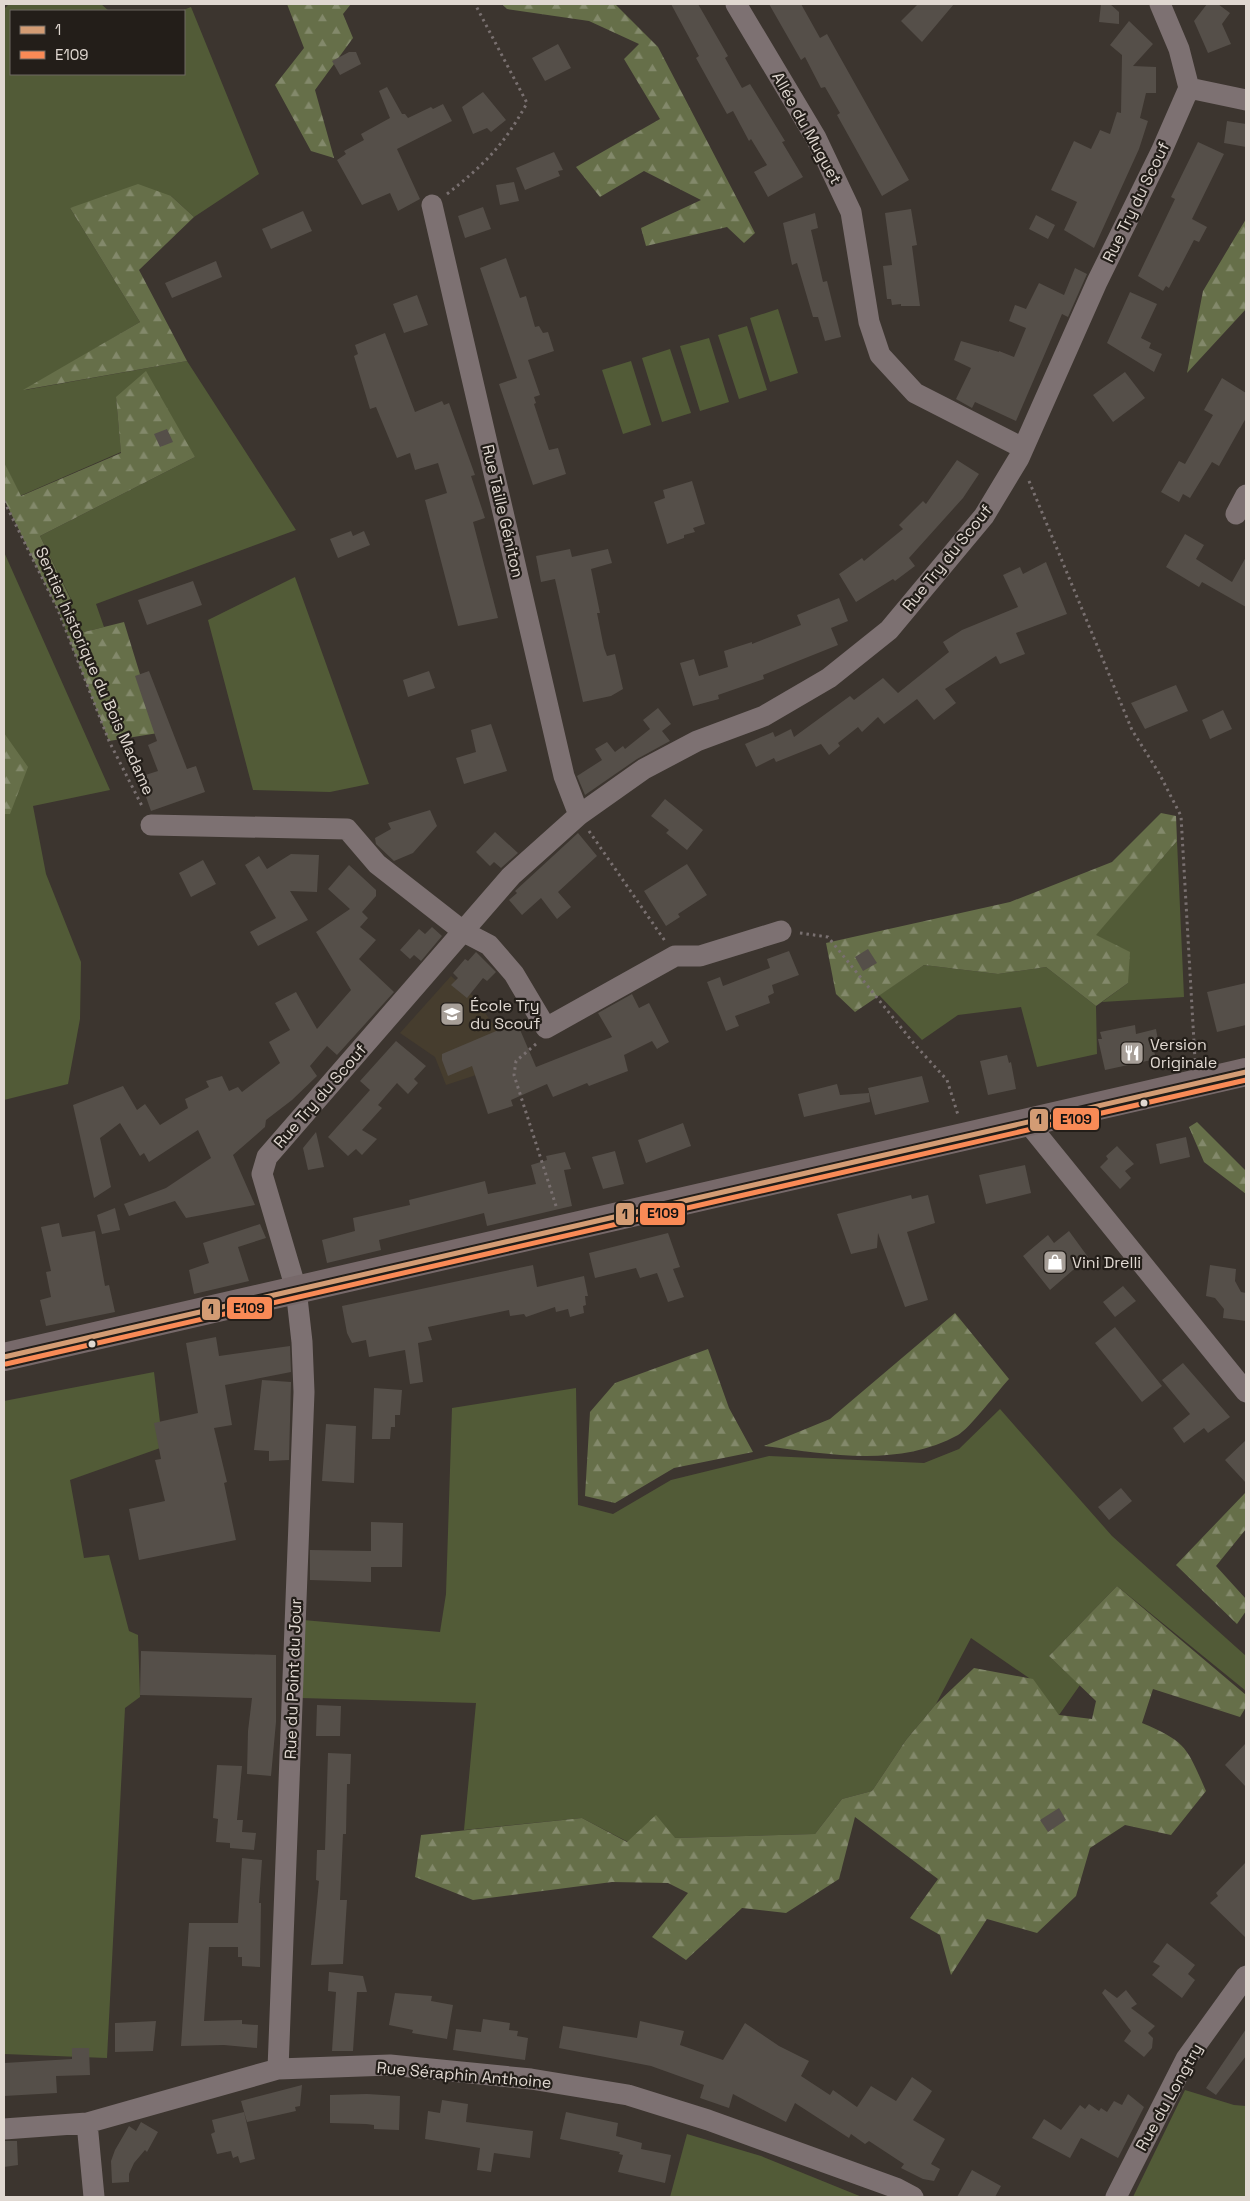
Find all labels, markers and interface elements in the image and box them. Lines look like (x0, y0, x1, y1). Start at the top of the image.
legend (10, 10, 185, 75)
text: 1 (55, 20, 61, 39)
text: E109 (55, 45, 89, 64)
street label: Allée du Muguet (767, 68, 847, 188)
street label: Rue Try du Scouf (1098, 138, 1174, 266)
street label: Rue Taille Géniton (477, 442, 529, 580)
street label: Rue Try du Scouf (897, 500, 997, 616)
street label: Sentier historique du Bois Madame (31, 544, 159, 798)
place label: École Try du Scouf (470, 995, 540, 1034)
school or university icon: École Try du Scouf (439, 1001, 465, 1027)
place label: Version Originale (1150, 1034, 1217, 1073)
street label: Rue Try du Scouf (269, 1039, 371, 1153)
restaurant icon: Version Originale (1119, 1040, 1145, 1066)
unlabelled marker (1139, 1098, 1149, 1108)
line badge: E109 (1052, 1107, 1100, 1131)
line badge: 1 (1029, 1108, 1049, 1132)
text: 1 (1036, 1110, 1042, 1128)
text: E109 (1060, 1110, 1092, 1128)
line badge: 1 (615, 1202, 635, 1226)
line badge: E109 (639, 1202, 686, 1226)
text: E109 (647, 1204, 679, 1222)
text: 1 (622, 1205, 628, 1223)
shop icon: Vini Drelli (1042, 1249, 1068, 1275)
place label: Vini Drelli (1072, 1252, 1141, 1273)
line badge: E109 (226, 1296, 273, 1320)
line badge: 1 (201, 1298, 221, 1321)
text: E109 (233, 1299, 265, 1317)
text: 1 (208, 1300, 214, 1318)
unlabelled marker (87, 1339, 97, 1349)
street label: Rue du Point du Jour (280, 1598, 306, 1760)
street label: Rue du Longtry (1131, 2040, 1207, 2154)
street label: Rue Séraphin Anthoine (376, 2057, 552, 2093)

